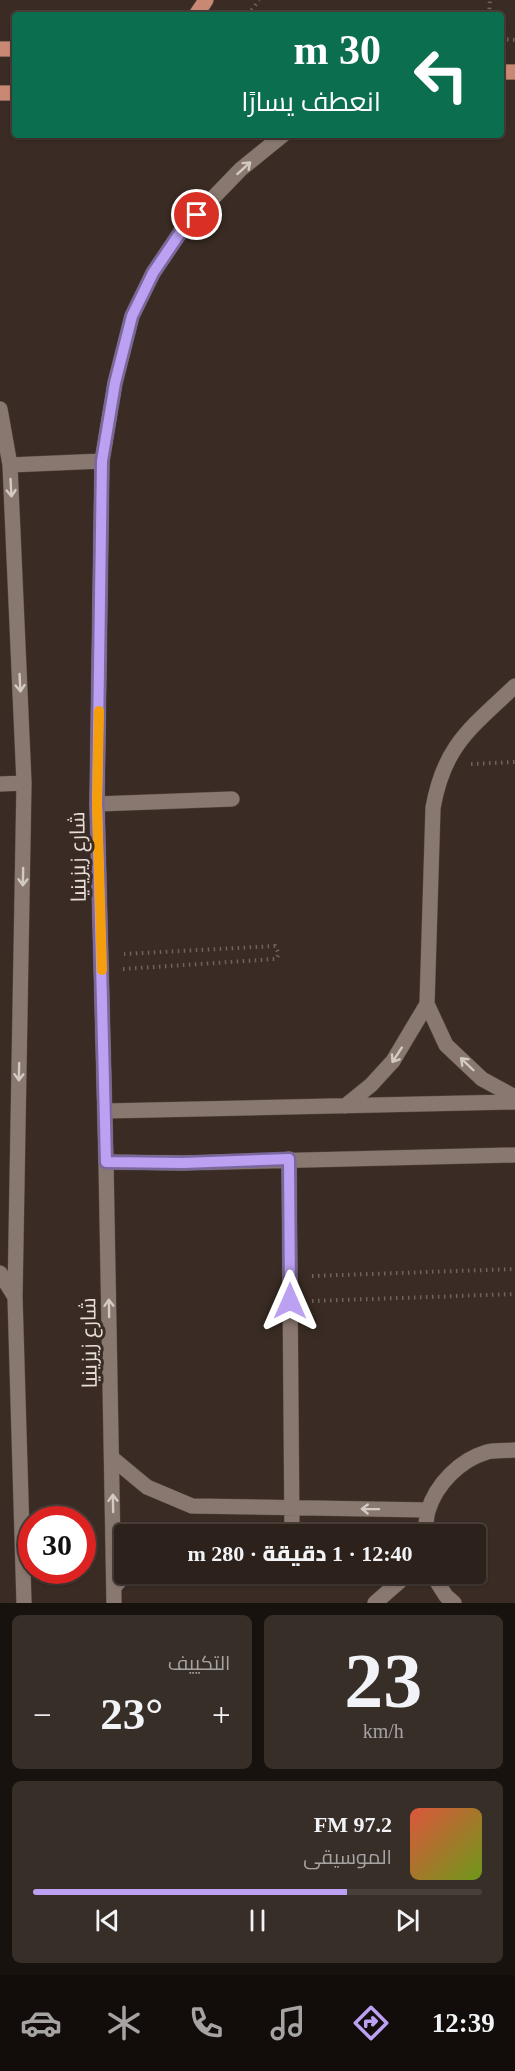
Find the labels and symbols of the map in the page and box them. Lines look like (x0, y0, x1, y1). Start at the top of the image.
one-way arrow (236, 161, 251, 175)
pin (171, 189, 222, 240)
one-way arrow (6, 477, 17, 497)
one-way arrow (14, 672, 25, 692)
street label: شارع زيزينيا (65, 811, 93, 903)
one-way arrow (17, 867, 29, 887)
one-way arrow (390, 1046, 403, 1063)
one-way arrow (459, 1057, 474, 1072)
one-way arrow (13, 1062, 25, 1082)
position arrow (258, 1269, 322, 1333)
street label: شارع زيزينيا (76, 1297, 104, 1389)
one-way arrow (104, 1298, 115, 1318)
one-way arrow (107, 1493, 119, 1513)
one-way arrow (360, 1503, 380, 1515)
speed limit sign: 30 (18, 1506, 96, 1584)

